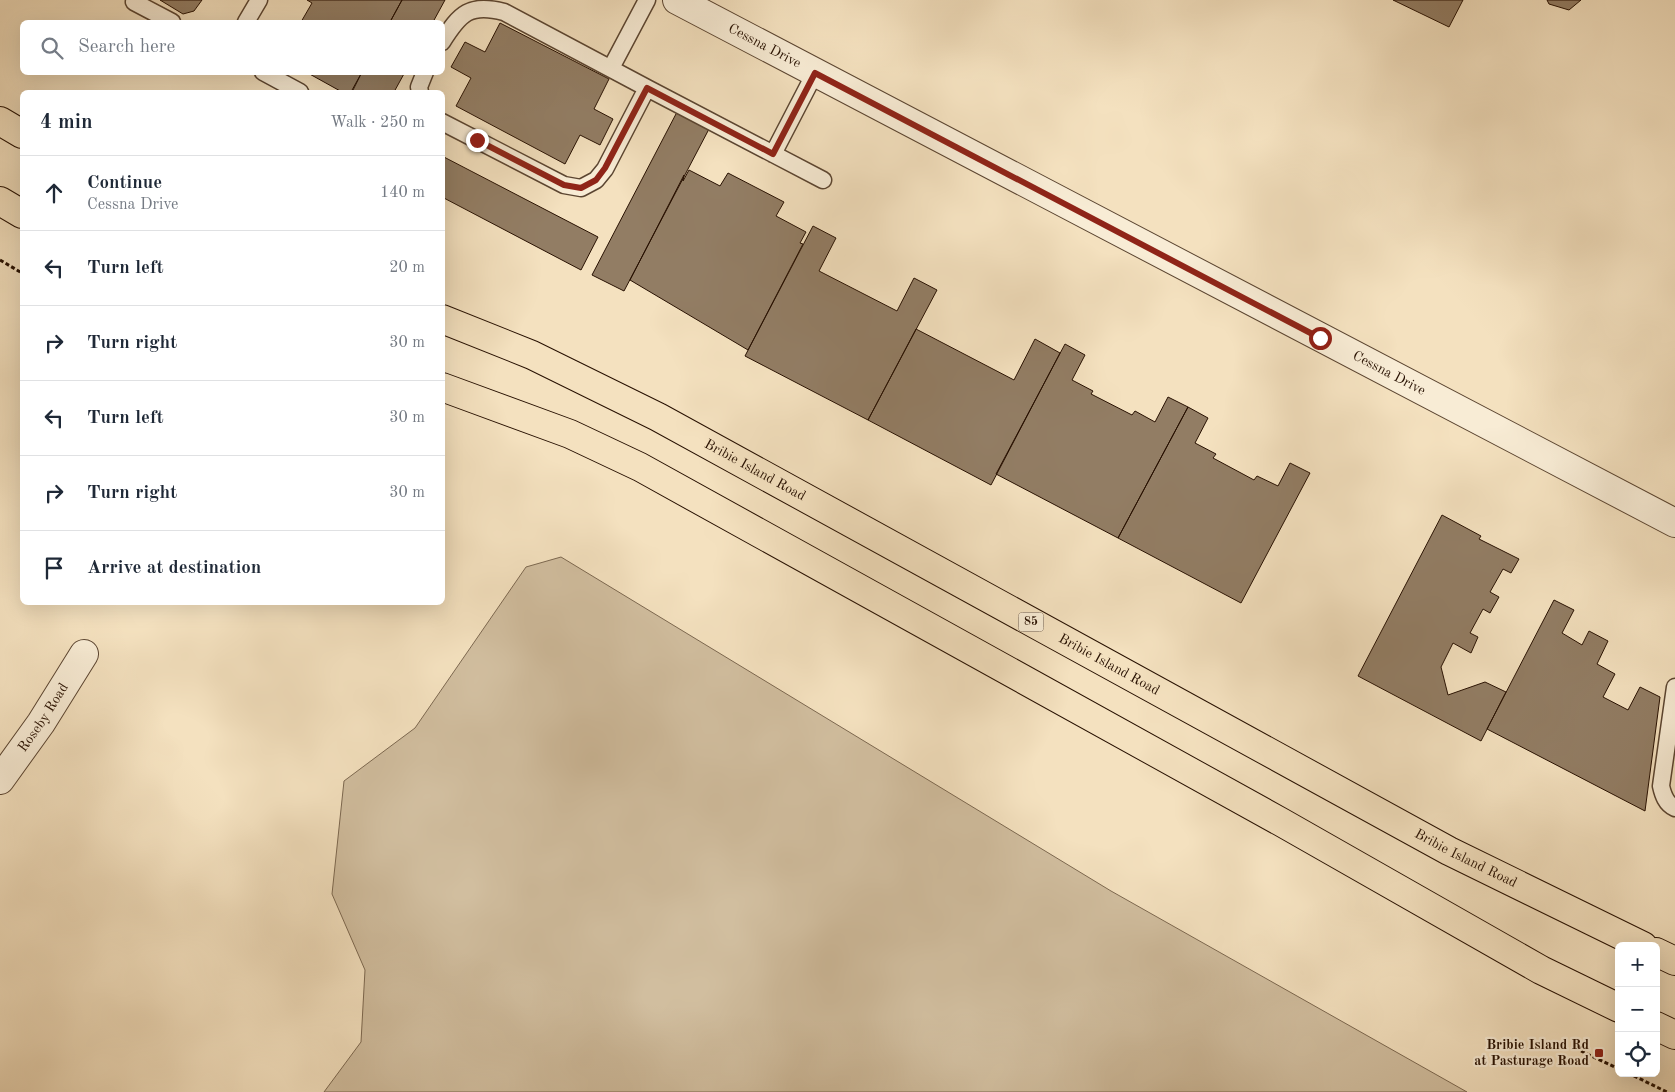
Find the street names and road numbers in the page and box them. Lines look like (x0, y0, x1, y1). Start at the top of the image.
street label: Cessna Drive (726, 21, 803, 71)
street label: Cessna Drive (1350, 348, 1428, 398)
street label: Bribie Island Road (702, 437, 808, 504)
road number: 85 (1018, 612, 1044, 632)
street label: Bribie Island Road (1056, 631, 1162, 698)
street label: Roseby Road (16, 681, 71, 755)
street label: Bribie Island Road (1412, 827, 1519, 890)

